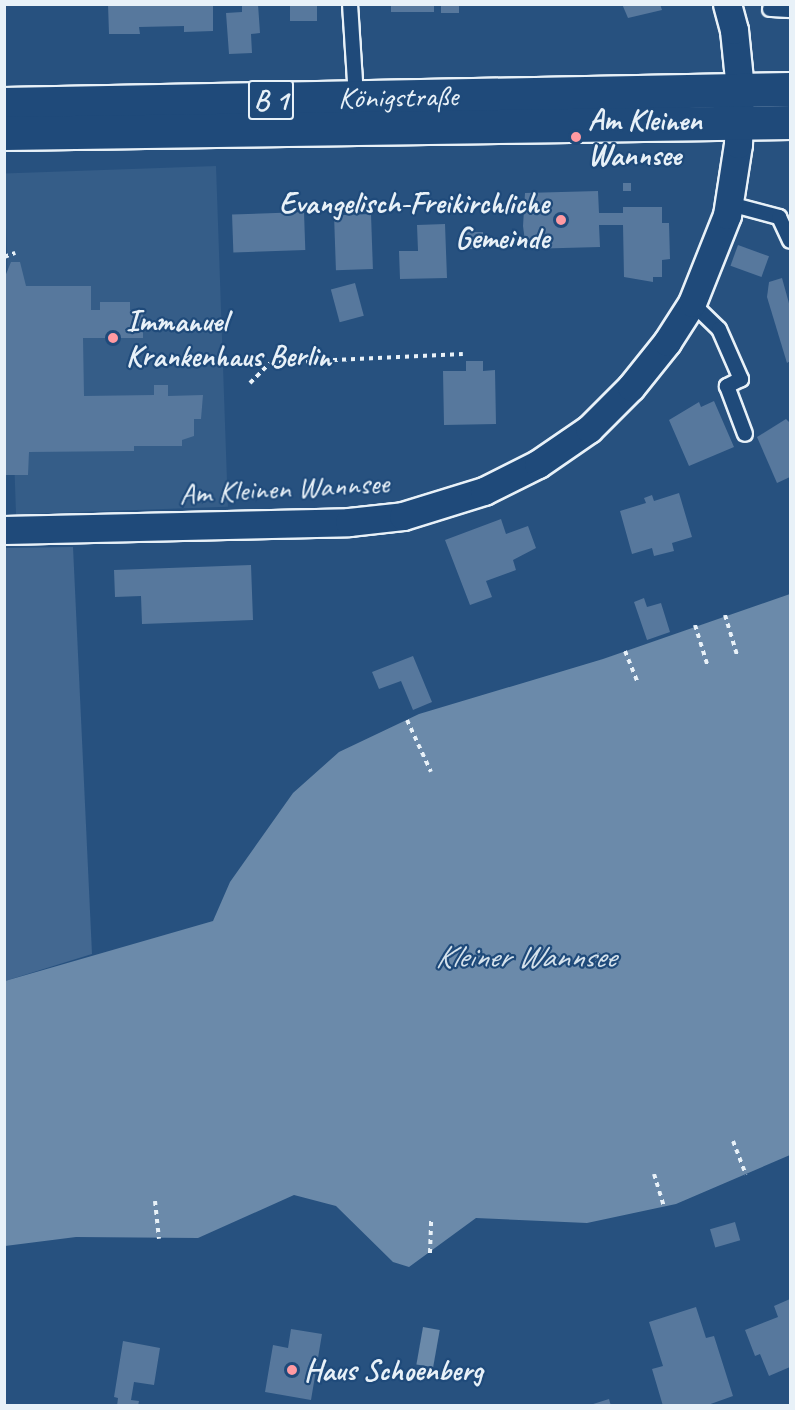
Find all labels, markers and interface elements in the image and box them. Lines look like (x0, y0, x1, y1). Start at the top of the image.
road number: B 1 (247, 75, 295, 125)
street label: Königstraße (338, 78, 458, 116)
place label: Am Kleinen Wannsee (588, 102, 702, 172)
marker: Am Kleinen Wannsee (569, 130, 583, 144)
place label: Evangelisch-Freikirchliche Gemeinde (279, 185, 549, 256)
marker: Evangelisch-Freikirchliche Gemeinde (554, 213, 568, 227)
place label: Immanuel Krankenhaus Berlin (126, 303, 331, 374)
marker: Immanuel Krankenhaus Berlin (104, 329, 122, 347)
street label: Am Kleinen Wannsee (178, 465, 390, 511)
water label: Kleiner Wannsee (435, 938, 615, 976)
place label: Haus Schoenberg (304, 1352, 482, 1388)
marker: Haus Schoenberg (285, 1363, 299, 1377)

